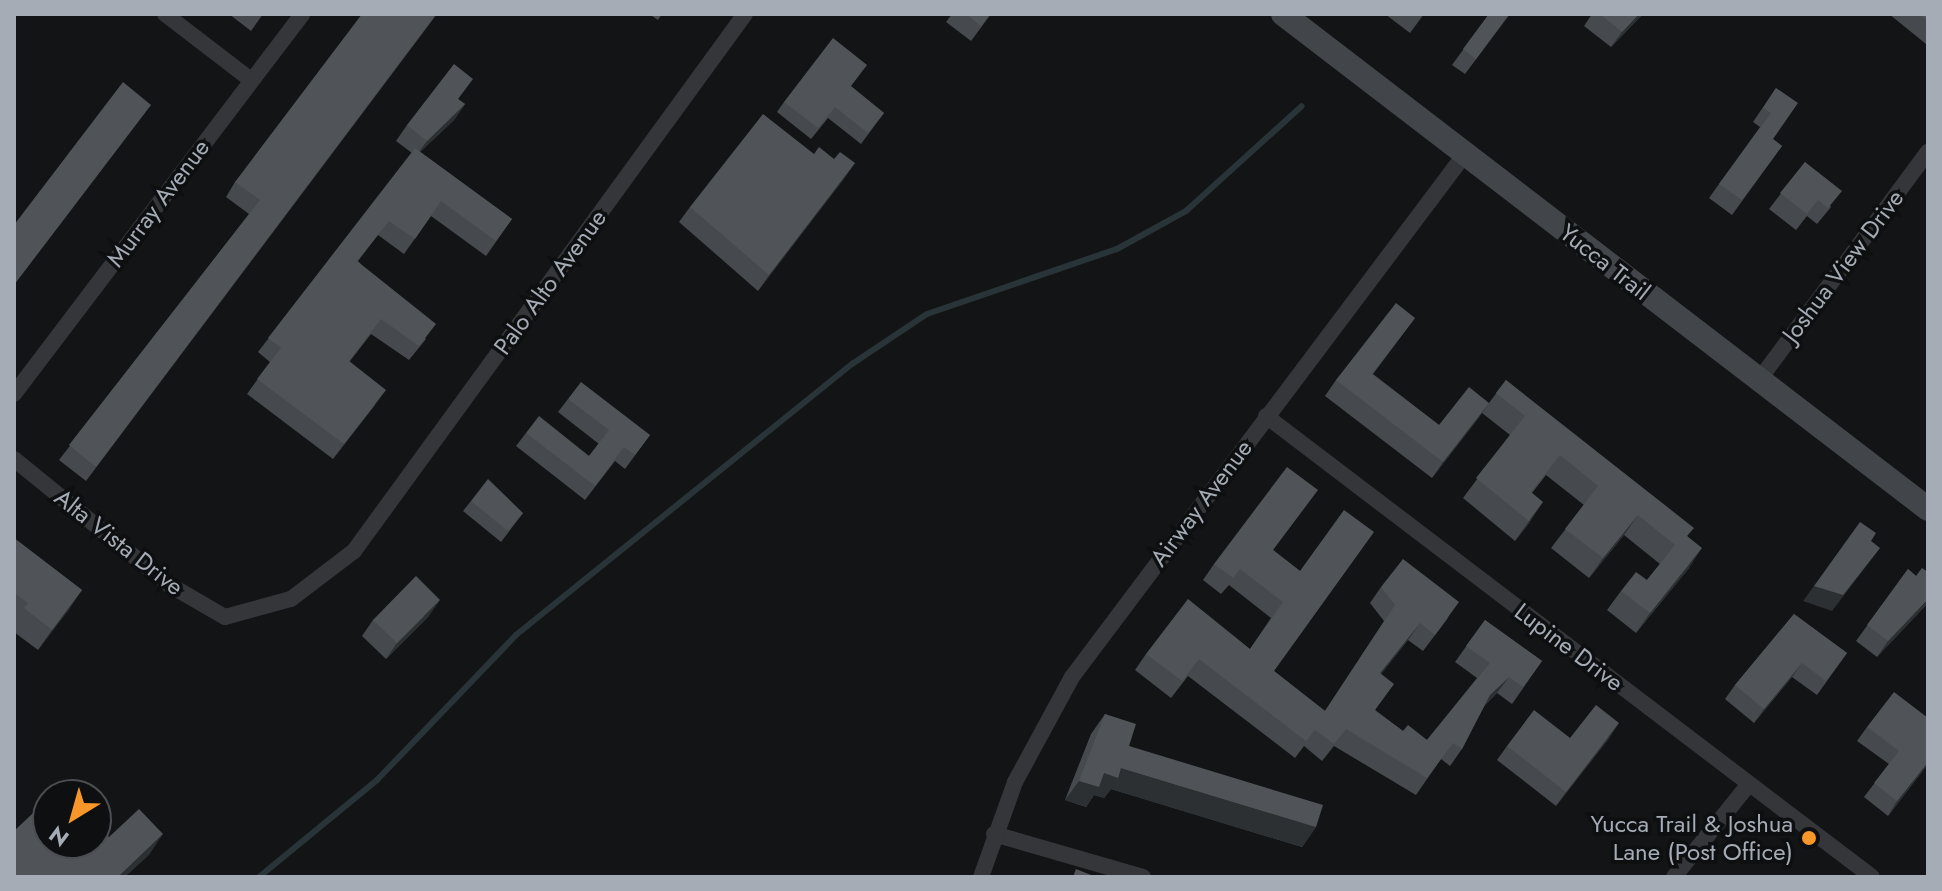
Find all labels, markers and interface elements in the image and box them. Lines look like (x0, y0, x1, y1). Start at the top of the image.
street label: Murray Avenue (101, 133, 215, 273)
street label: Joshua View Drive (1776, 184, 1910, 348)
street label: Palo Alto Avenue (488, 204, 612, 360)
street label: Yucca Trail (1554, 218, 1656, 306)
street label: Airway Avenue (1144, 434, 1258, 572)
street label: Alta Vista Drive (49, 483, 189, 601)
street label: Lupine Drive (1509, 597, 1629, 697)
north arrow (32, 779, 112, 859)
place label: Yucca Trail & Joshua Lane (Post Office) (1591, 810, 1793, 866)
text: N (42, 819, 75, 855)
marker: Yucca Trail & Joshua Lane (Post Office) (1800, 829, 1818, 847)

